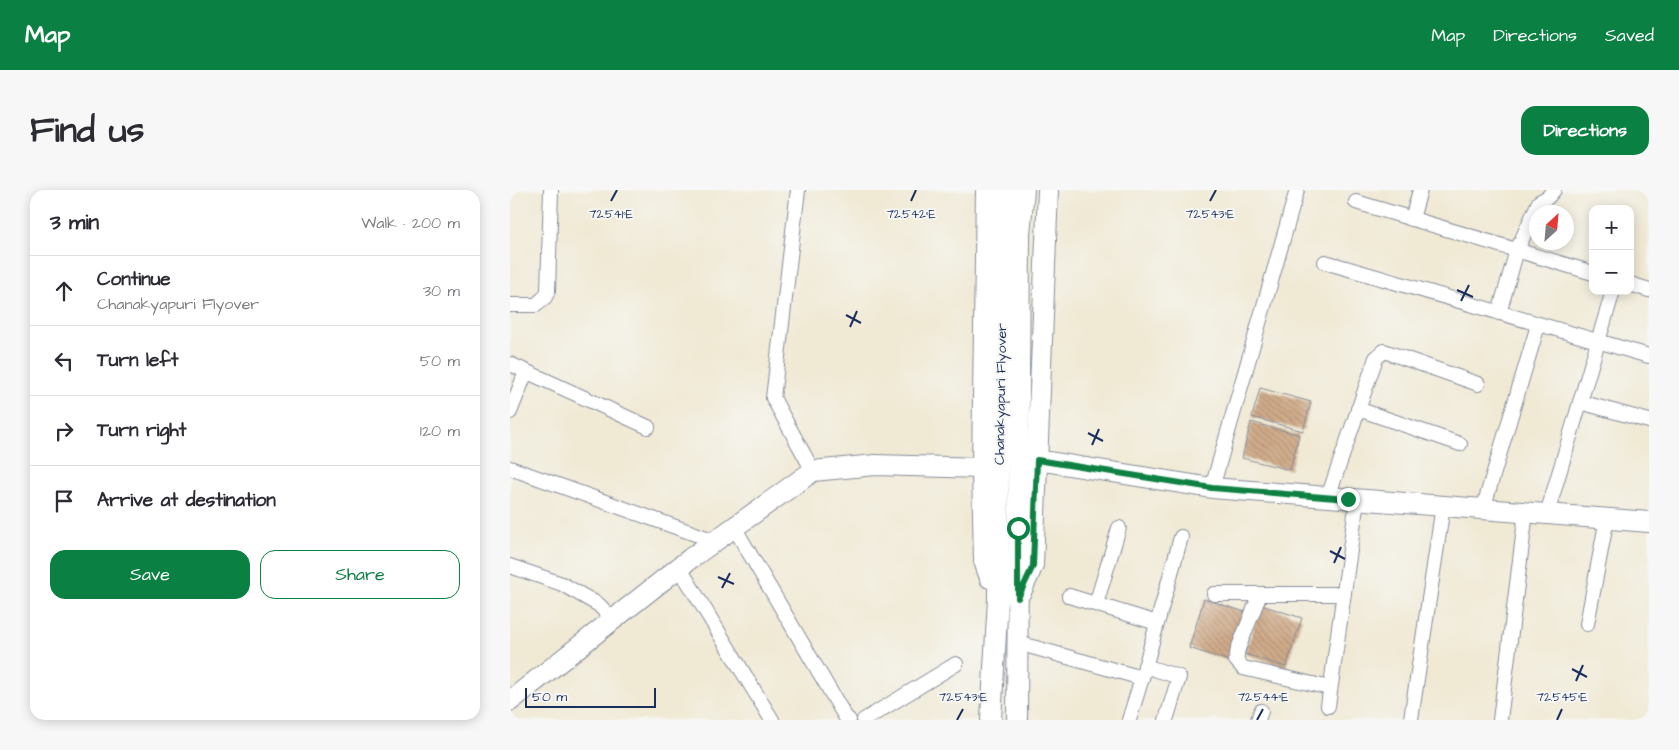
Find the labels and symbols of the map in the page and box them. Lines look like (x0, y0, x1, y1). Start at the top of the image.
north arrow (1529, 205, 1574, 250)
text: 72.541°E (589, 206, 633, 223)
text: 72.542°E (886, 206, 936, 223)
text: 72.543°E (1186, 206, 1234, 223)
street label: Chanakyapuri Flyover (990, 323, 1012, 465)
route end (1337, 488, 1360, 511)
route start (1007, 517, 1030, 540)
scale bar (525, 685, 656, 708)
text: 72.543°E (939, 689, 987, 706)
text: 72.544°E (1238, 689, 1288, 706)
text: 72.545°E (1537, 689, 1587, 706)

